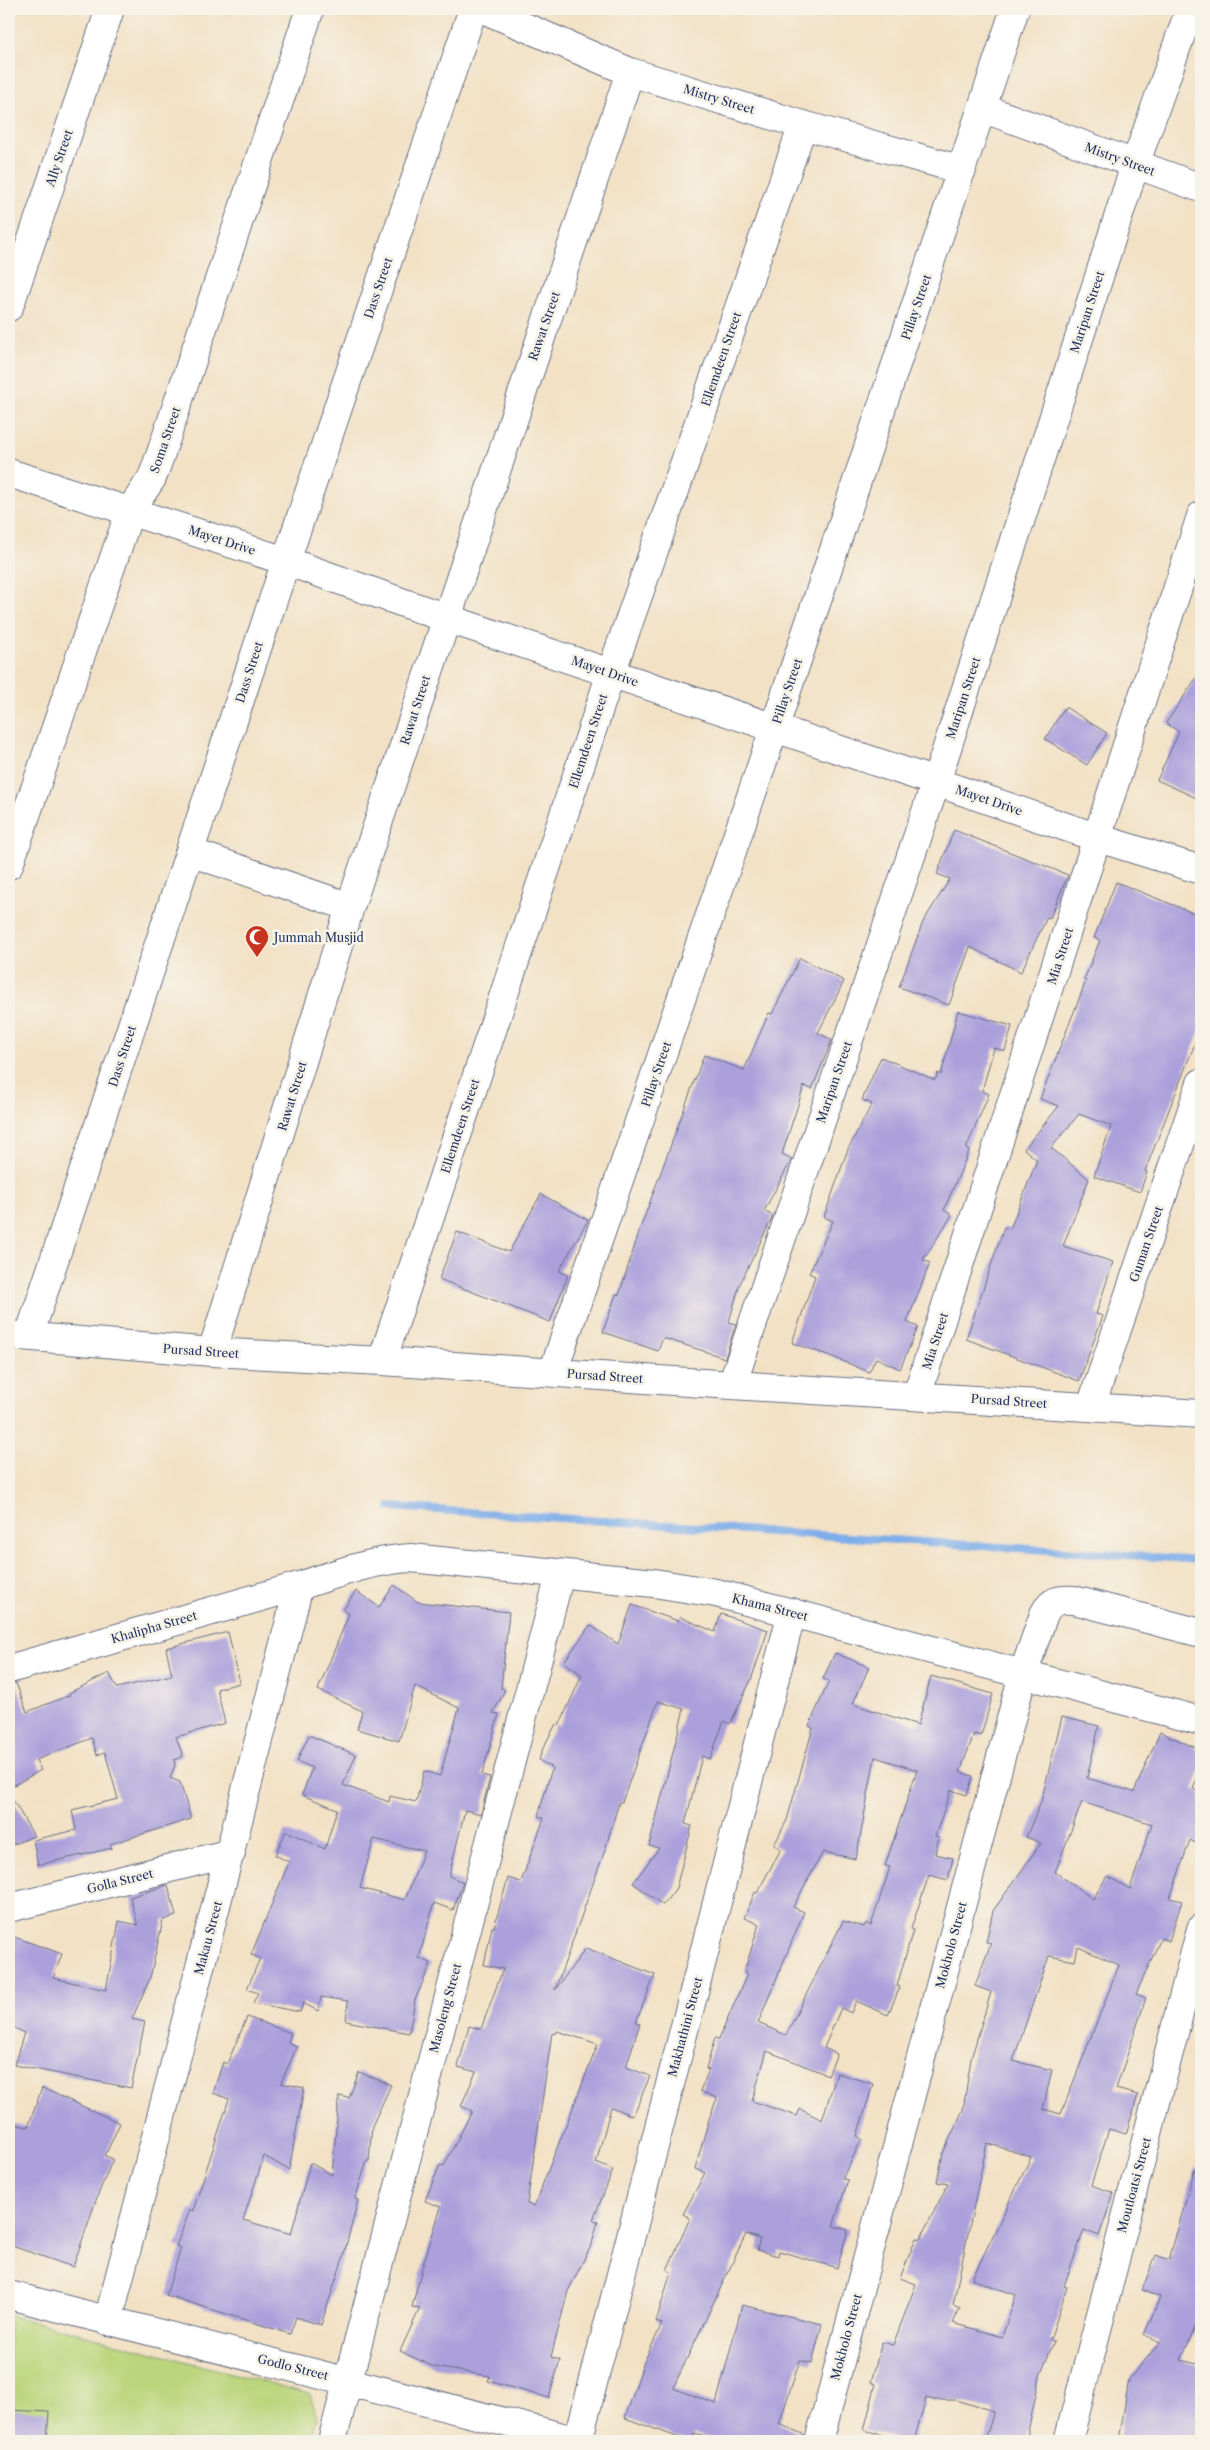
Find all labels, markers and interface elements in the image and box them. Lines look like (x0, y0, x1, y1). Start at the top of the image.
street label: Mistry Street (682, 81, 757, 117)
street label: Ally Street (42, 127, 76, 189)
street label: Mistry Street (1083, 139, 1158, 179)
street label: Dass Street (361, 255, 396, 321)
street label: Maripan Street (1067, 268, 1108, 355)
street label: Pillay Street (898, 272, 934, 342)
street label: Rawat Street (525, 289, 563, 363)
street label: Ellemdeen Street (698, 309, 744, 408)
street label: Soma Street (147, 404, 184, 475)
street label: Mayet Drive (187, 522, 258, 558)
street label: Dass Street (232, 639, 266, 705)
street label: Mayet Drive (570, 653, 641, 690)
street label: Maripan Street (943, 654, 984, 741)
street label: Pillay Street (769, 656, 805, 726)
street label: Rawat Street (397, 673, 434, 747)
street label: Ellemdeen Street (566, 691, 611, 790)
street label: Mayet Drive (954, 782, 1025, 819)
mosque icon: Jummah Musjid (244, 924, 270, 958)
street label: Mia Street (1044, 925, 1077, 986)
place label: Jummah Musjid (272, 930, 365, 945)
street label: Dass Street (105, 1023, 139, 1089)
street label: Maripan Street (813, 1038, 855, 1125)
street label: Pillay Street (638, 1039, 674, 1109)
street label: Rawat Street (274, 1059, 310, 1133)
street label: Ellemdeen Street (438, 1076, 483, 1175)
street label: Guman Street (1126, 1203, 1166, 1284)
street label: Mia Street (919, 1310, 952, 1371)
street label: Pursad Street (162, 1341, 240, 1361)
street label: Pursad Street (566, 1366, 644, 1386)
street label: Pursad Street (970, 1391, 1048, 1411)
street label: Khama Street (730, 1590, 810, 1624)
street label: Khalipha Street (109, 1607, 199, 1646)
street label: Golla Street (85, 1865, 155, 1896)
street label: Makau Street (191, 1899, 225, 1977)
street label: Mokholo Street (932, 1899, 970, 1990)
street label: Masoleng Street (426, 1961, 464, 2055)
street label: Makhathini Street (664, 1975, 706, 2079)
street label: Moutloatsi Street (1114, 2135, 1154, 2234)
street label: Mokholo Street (827, 2291, 865, 2382)
street label: Godlo Street (256, 2351, 331, 2383)

